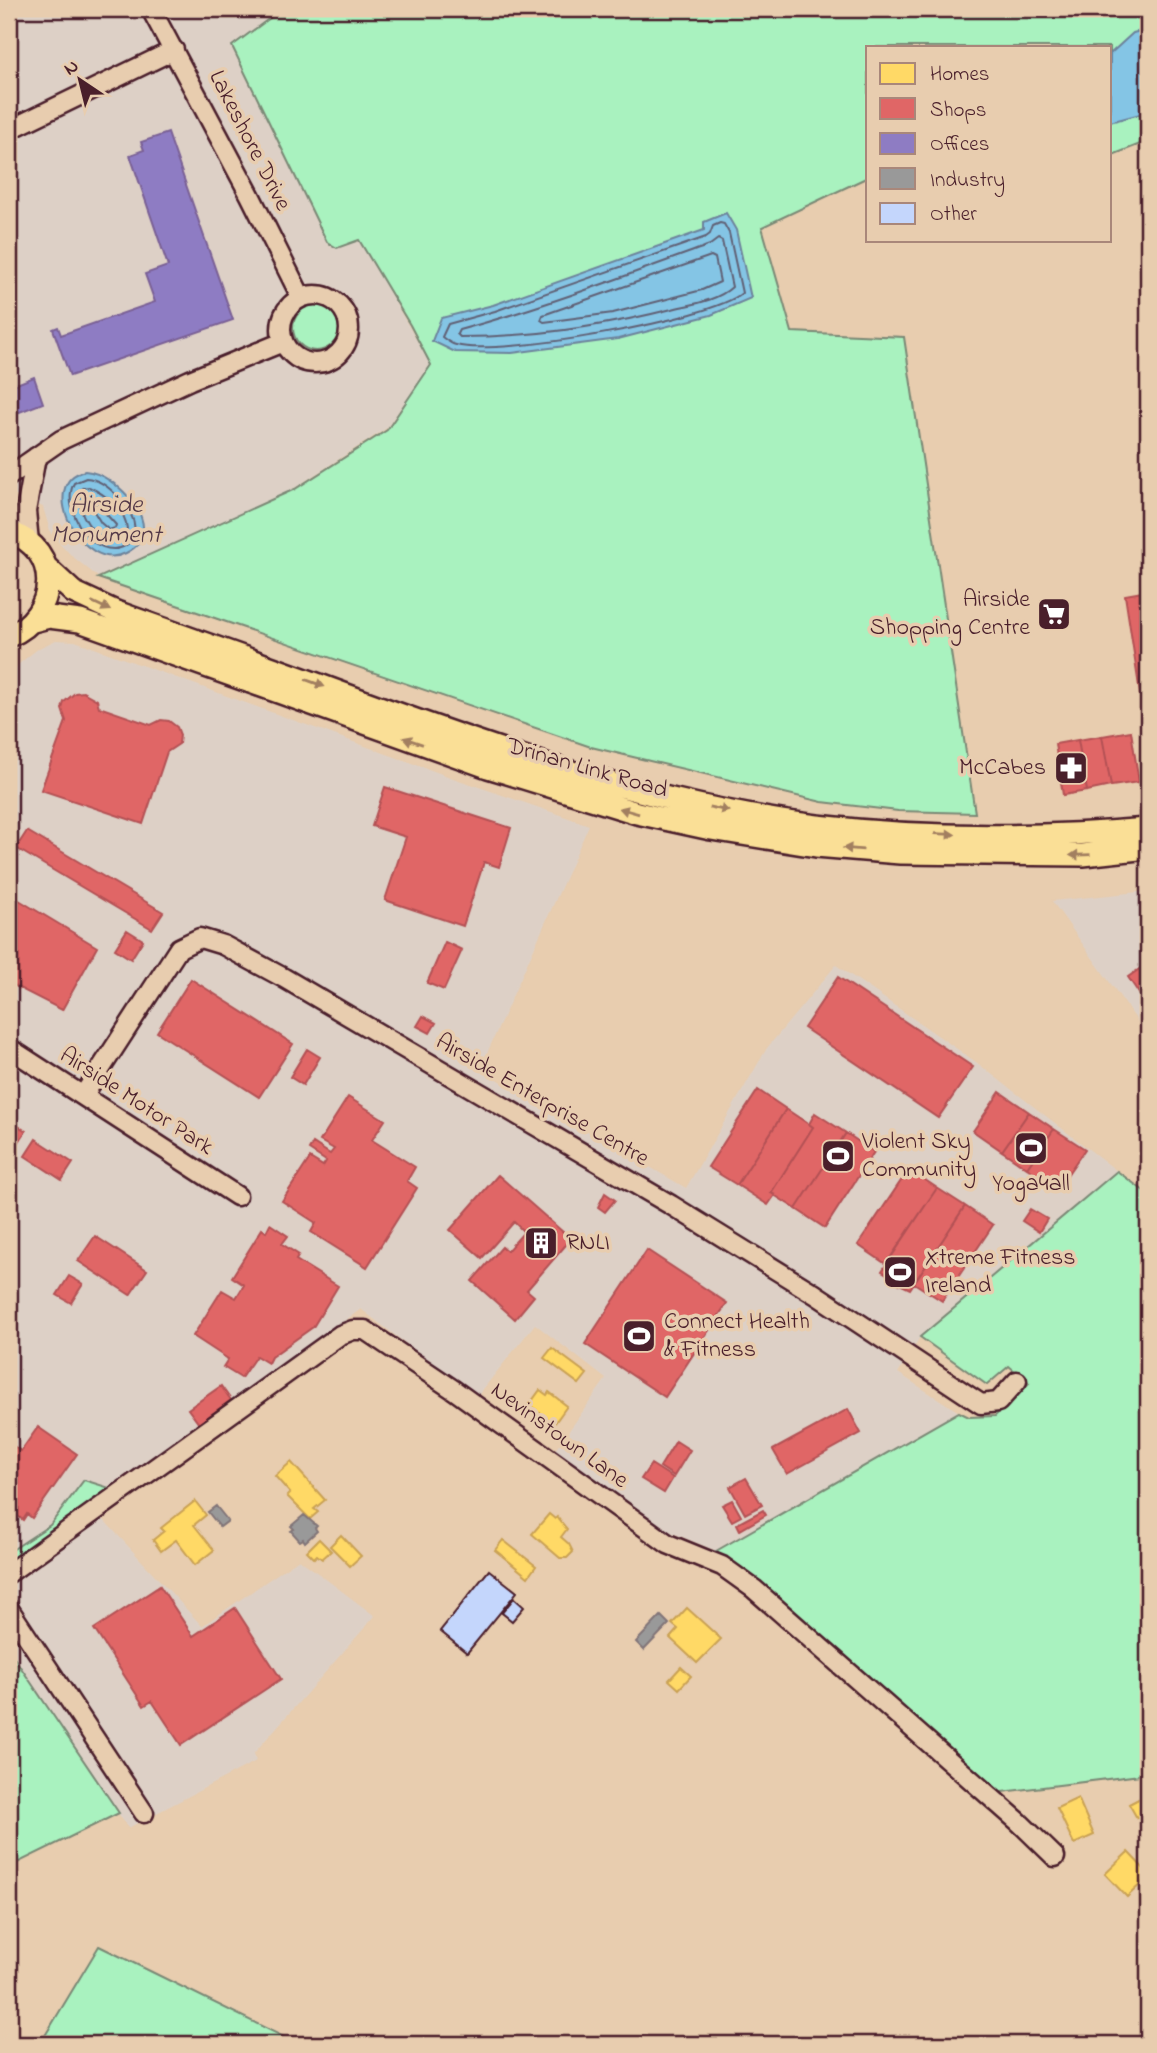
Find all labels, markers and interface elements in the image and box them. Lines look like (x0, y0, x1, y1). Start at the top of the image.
north arrow (46, 46, 116, 116)
legend (866, 46, 1112, 242)
text: N (59, 53, 85, 83)
text: Homes (930, 60, 990, 90)
street label: Lakeshore Drive (199, 65, 300, 218)
text: Shops (930, 96, 987, 126)
text: Offices (930, 130, 989, 160)
text: Industry (930, 166, 1005, 198)
text: Other (930, 200, 977, 230)
water label: Airside Monument (51, 487, 163, 555)
place label: Airside Shopping Centre (870, 583, 1030, 646)
supermarket icon: Airside Shopping Centre (1035, 595, 1073, 633)
one-way arrow (91, 600, 112, 611)
one-way arrow (305, 678, 326, 689)
street label: Drinan Link Road (502, 729, 672, 809)
one-way arrow (402, 735, 423, 746)
pharmacy icon: McCabes (1052, 749, 1090, 787)
place label: McCabes (959, 751, 1046, 786)
one-way arrow (708, 803, 730, 814)
one-way arrow (618, 805, 639, 815)
one-way arrow (934, 828, 956, 840)
one-way arrow (842, 843, 864, 854)
one-way arrow (1069, 849, 1091, 860)
street label: Airside Enterprise Centre (429, 1025, 656, 1177)
street label: Airside Motor Park (52, 1039, 220, 1165)
place label: Violent Sky Community (861, 1125, 976, 1189)
sports icon: Yoga4all (1012, 1129, 1050, 1167)
sports icon: Violent Sky Community (819, 1137, 857, 1175)
place label: Yoga4all (992, 1167, 1070, 1202)
building icon: RNLI (522, 1224, 560, 1262)
place label: RNLI (566, 1226, 610, 1261)
place label: Xtreme Fitness Ireland (925, 1241, 1075, 1304)
sports icon: Xtreme Fitness Ireland (881, 1253, 919, 1291)
place label: Connect Health & Fitness (664, 1305, 810, 1368)
sports icon: Connect Health & Fitness (620, 1317, 658, 1355)
street label: Nevinstown Lane (483, 1374, 635, 1498)

